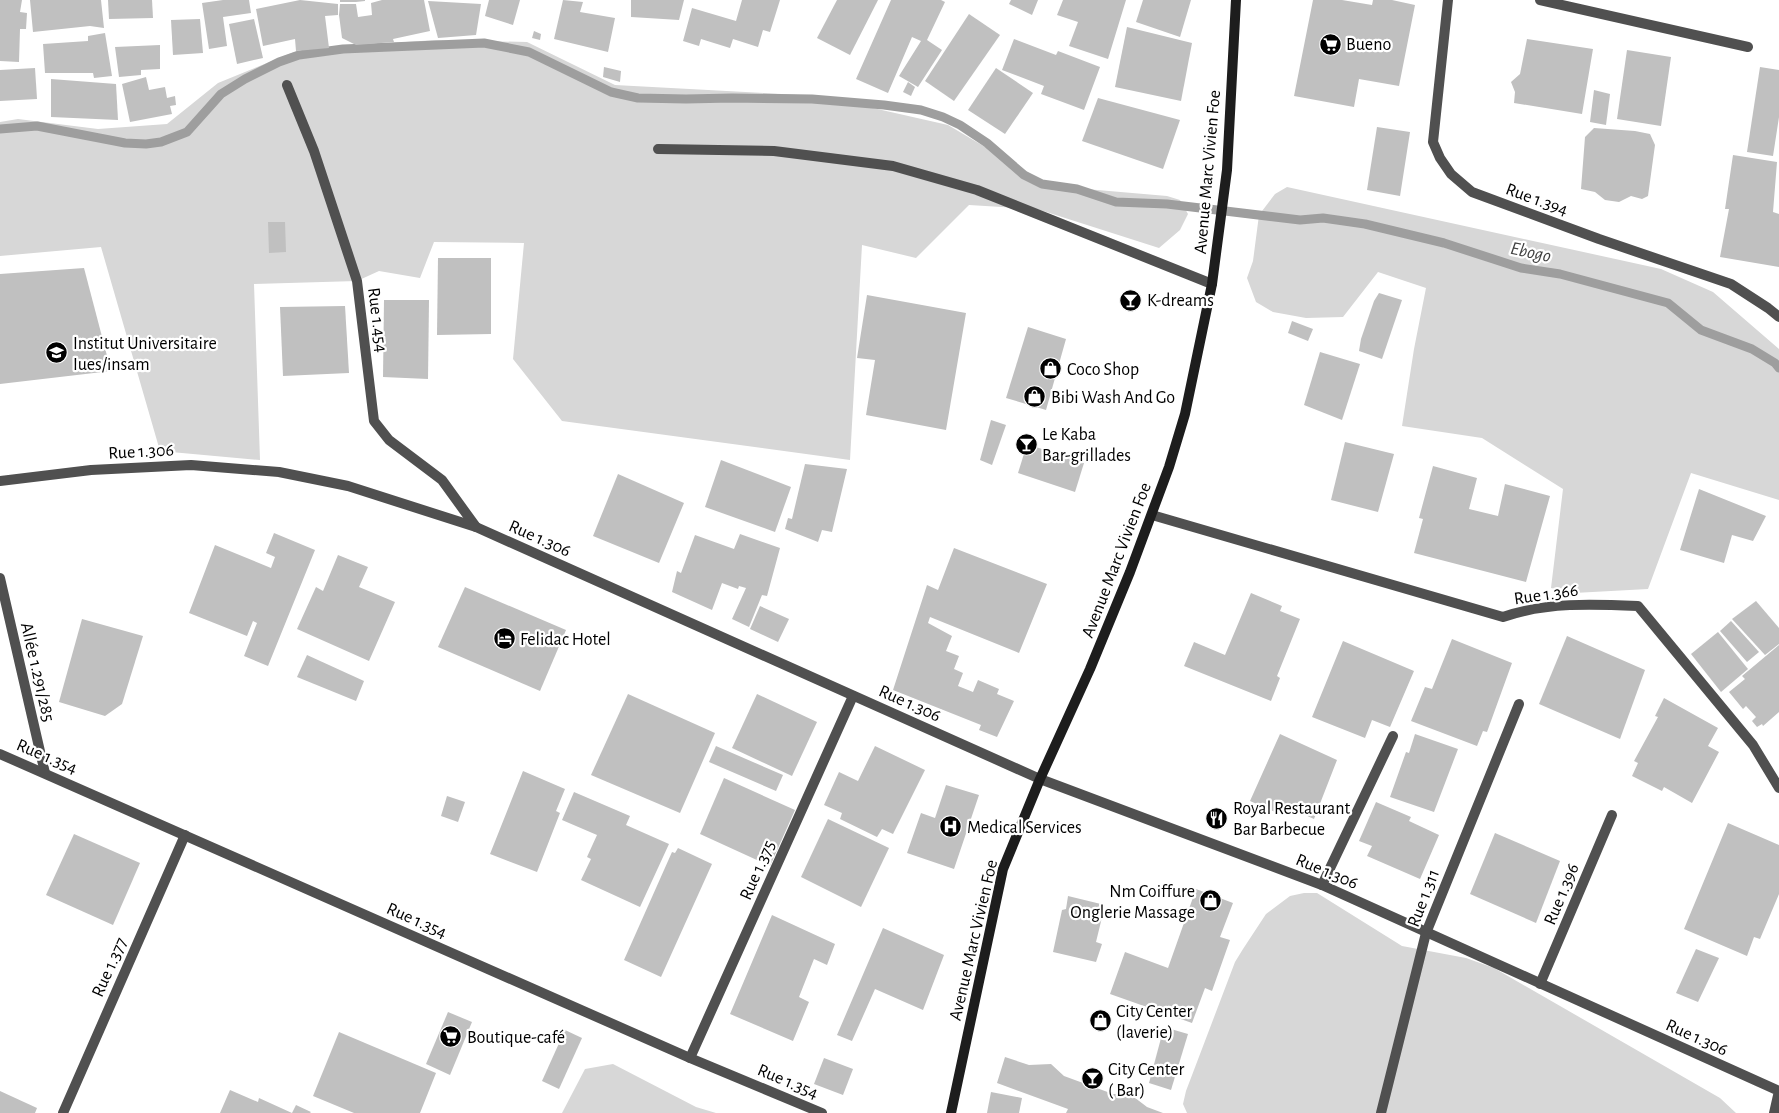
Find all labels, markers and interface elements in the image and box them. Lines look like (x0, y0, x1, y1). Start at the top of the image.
supermarket icon: Bueno (1318, 32, 1342, 56)
place label: Bueno (1346, 36, 1391, 54)
street label: Avenue Marc Vivien Foe (1192, 89, 1224, 255)
street label: Rue 1.394 (1503, 180, 1571, 220)
water label: Ebogo (1509, 239, 1553, 266)
street label: Rue 1.454 (364, 287, 390, 354)
bar icon: K-dreams (1119, 288, 1143, 312)
place label: K-dreams (1147, 292, 1214, 310)
place label: Institut Universitaire Iues/insam (73, 335, 217, 374)
school or university icon: Institut Universitaire Iues/insam (45, 341, 69, 365)
shop icon: Coco Shop (1039, 357, 1063, 381)
place label: Coco Shop (1067, 361, 1139, 379)
shop icon: Bibi Wash And Go (1023, 385, 1047, 409)
place label: Bibi Wash And Go (1051, 389, 1175, 407)
place label: Le Kaba Bar-grillades (1042, 426, 1131, 465)
bar icon: Le Kaba Bar-grillades (1014, 432, 1038, 456)
street label: Rue 1.306 (108, 441, 174, 463)
street label: Avenue Marc Vivien Foe (1079, 480, 1155, 640)
street label: Rue 1.306 (506, 517, 573, 561)
street label: Rue 1.366 (1513, 582, 1579, 608)
street label: Allée 1.291/285 (17, 621, 57, 724)
hotel icon: Felidac Hotel (492, 627, 516, 651)
place label: Felidac Hotel (520, 631, 611, 649)
street label: Rue 1.306 (876, 682, 943, 726)
street label: Rue 1.354 (14, 736, 80, 778)
place label: Royal Restaurant Bar Barbecue (1233, 800, 1350, 839)
restaurant icon: Royal Restaurant Bar Barbecue (1205, 806, 1229, 830)
hospital icon: Medical Services (939, 815, 963, 839)
place label: Medical Services (967, 819, 1082, 837)
street label: Rue 1.375 (737, 838, 779, 903)
street label: Rue 1.306 (1293, 851, 1360, 893)
street label: Avenue Marc Vivien Foe (947, 858, 1001, 1022)
street label: Rue 1.396 (1541, 861, 1583, 928)
street label: Rue 1.311 (1405, 867, 1443, 930)
place label: Nm Coiffure Onglerie Massage (1070, 883, 1195, 922)
shop icon: Nm Coiffure Onglerie Massage (1199, 889, 1223, 913)
street label: Rue 1.354 (384, 900, 450, 942)
street label: Rue 1.377 (89, 935, 131, 1000)
place label: City Center (laverie) (1116, 1003, 1192, 1042)
shop icon: City Center (laverie) (1088, 1009, 1112, 1033)
street label: Rue 1.306 (1663, 1016, 1730, 1060)
supermarket icon: Boutique-café (439, 1025, 463, 1049)
place label: Boutique-café (467, 1029, 565, 1047)
street label: Rue 1.354 (755, 1061, 821, 1103)
place label: City Center ( Bar) (1108, 1061, 1184, 1100)
bar icon: City Center ( Bar) (1080, 1067, 1104, 1091)

